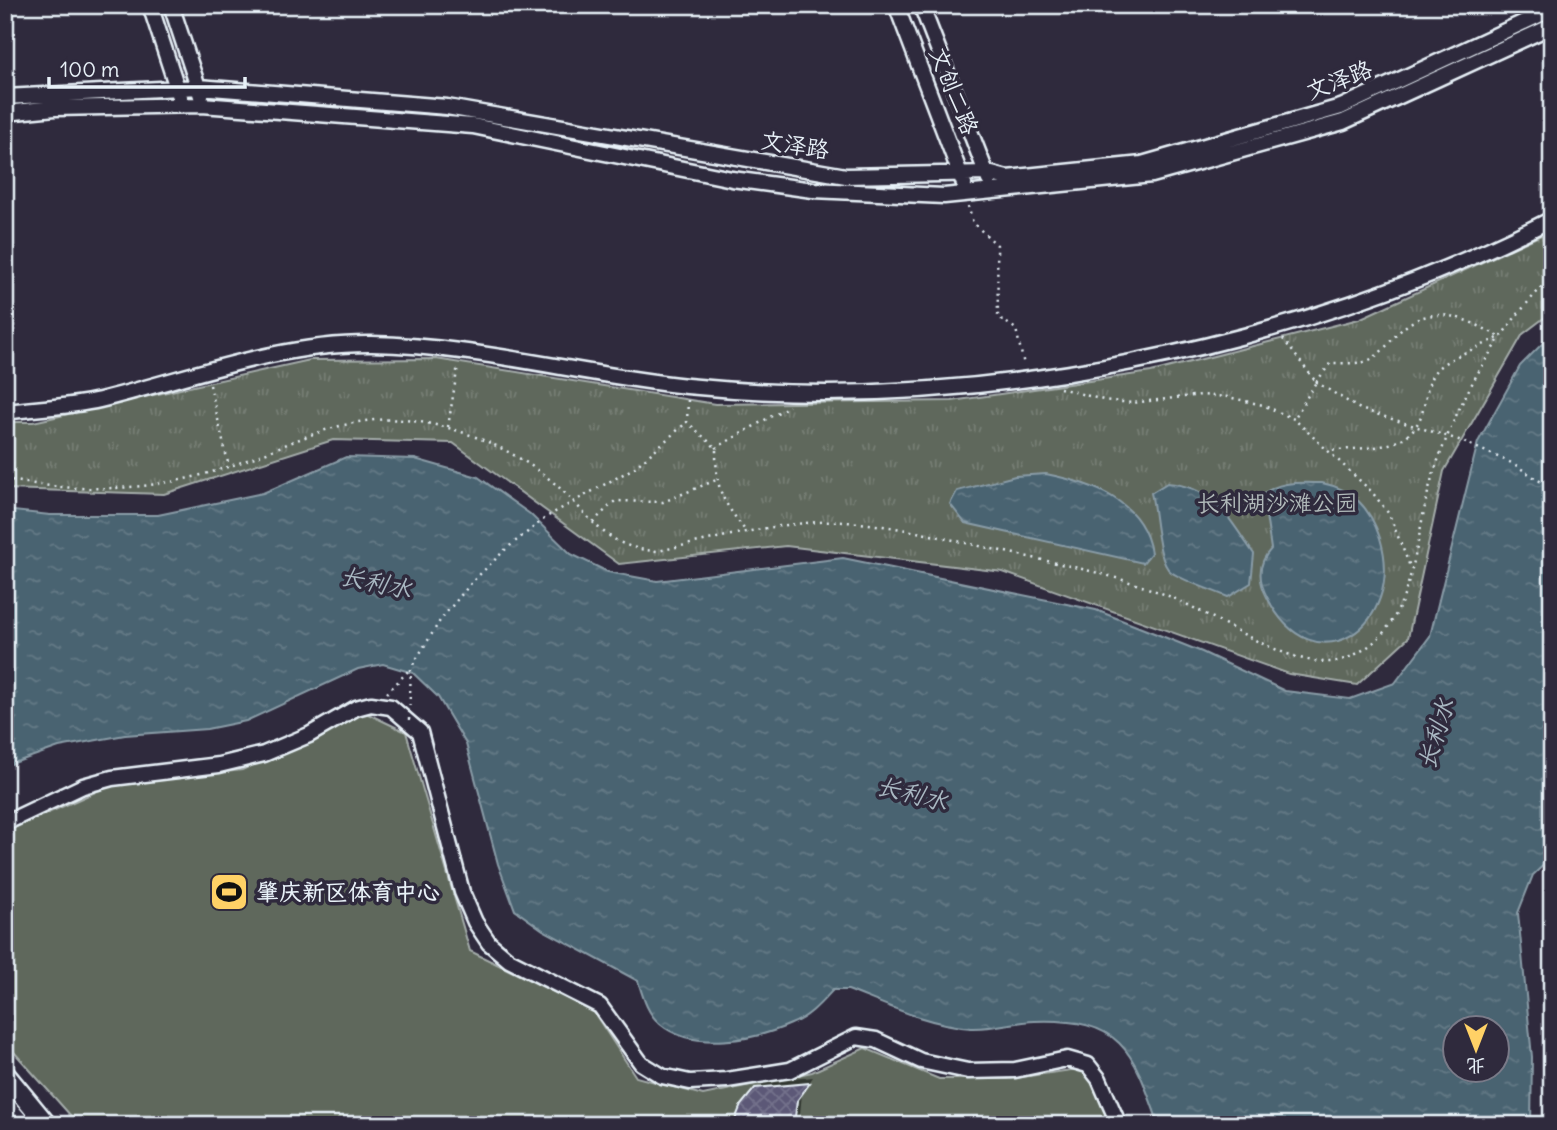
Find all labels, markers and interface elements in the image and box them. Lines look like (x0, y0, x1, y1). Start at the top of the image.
street label: 文创二路 (924, 43, 985, 139)
scale bar (49, 46, 245, 90)
street label: 文泽路 (1301, 54, 1376, 105)
text: 100 m (60, 56, 119, 83)
street label: 文泽路 (759, 125, 831, 164)
park label: 长利湖沙滩公园 (1197, 488, 1358, 517)
water label: 长利水 (338, 560, 416, 604)
water label: 长利水 (1410, 694, 1460, 773)
water label: 长利水 (874, 770, 952, 817)
sports icon: 肇庆新区体育中心 (208, 871, 250, 913)
place label: 肇庆新区体育中心 (256, 877, 440, 906)
north arrow (1442, 1014, 1512, 1084)
text: 北 (1466, 1054, 1486, 1078)

